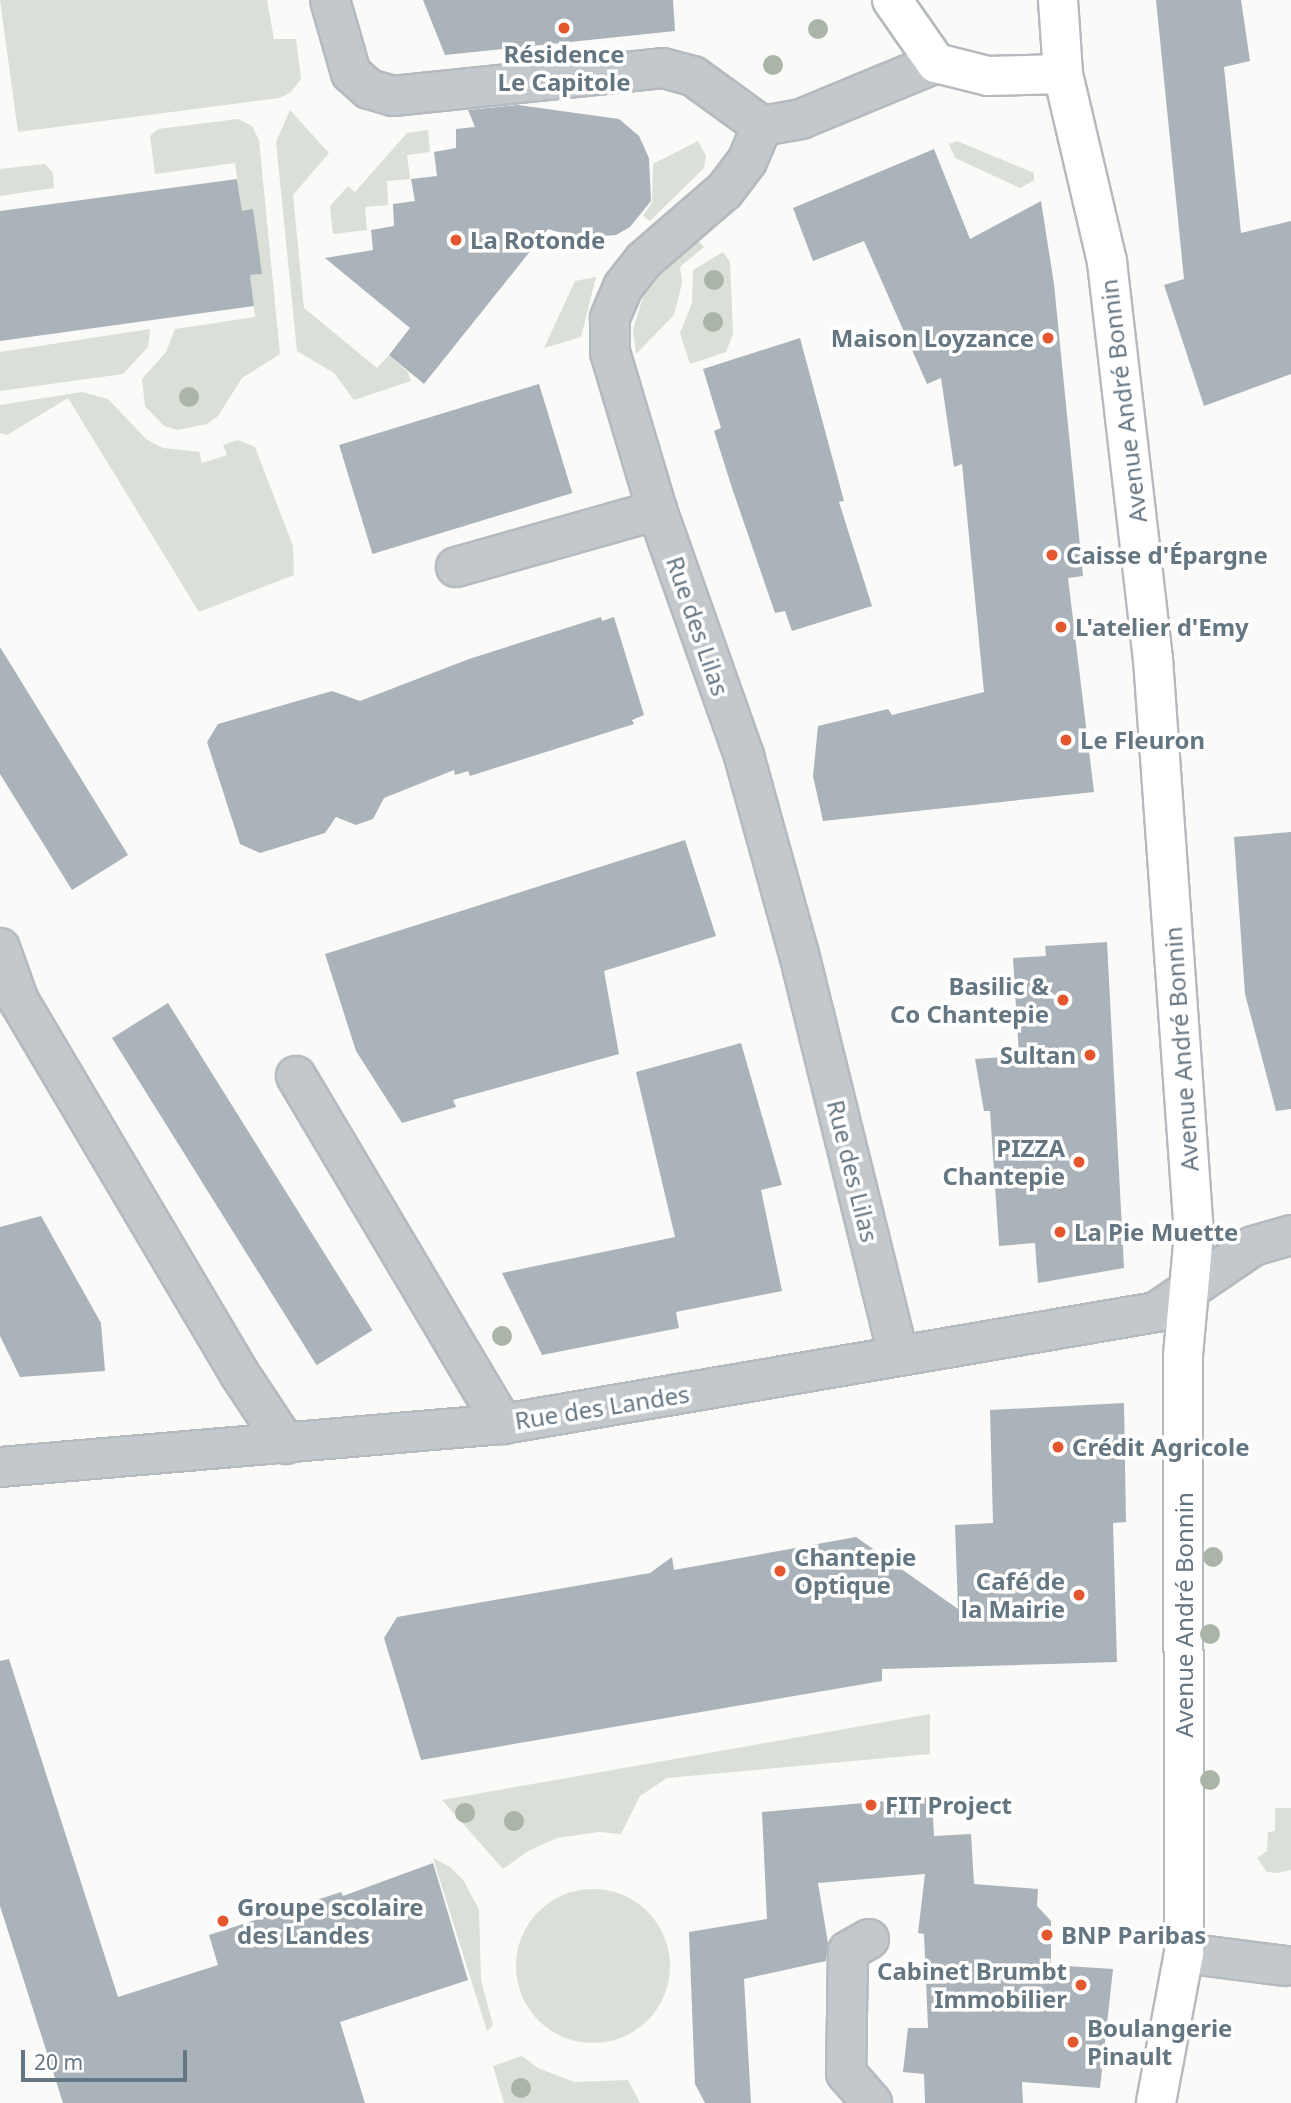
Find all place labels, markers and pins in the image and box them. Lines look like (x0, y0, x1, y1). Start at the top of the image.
marker: Résidence Le Capitole (556, 20, 572, 36)
place label: Résidence Le Capitole (497, 40, 631, 96)
place label: La Rotonde (470, 226, 605, 254)
marker: La Rotonde (448, 232, 464, 248)
place label: Maison Loyzance (831, 324, 1034, 352)
marker: Maison Loyzance (1040, 330, 1056, 346)
place label: Caisse d'Épargne (1066, 541, 1268, 569)
marker: Caisse d'Épargne (1044, 547, 1060, 563)
place label: L'atelier d'Emy (1075, 613, 1249, 641)
marker: L'atelier d'Emy (1053, 619, 1069, 635)
place label: Le Fleuron (1080, 726, 1205, 754)
marker: Le Fleuron (1058, 732, 1074, 748)
place label: Basilic & Co Chantepie (890, 972, 1049, 1028)
marker: Basilic & Co Chantepie (1055, 992, 1071, 1008)
place label: Sultan (1000, 1041, 1076, 1069)
marker: Sultan (1082, 1047, 1098, 1063)
place label: PIZZA Chantepie (943, 1134, 1065, 1190)
marker: PIZZA Chantepie (1071, 1154, 1087, 1170)
place label: La Pie Muette (1074, 1218, 1238, 1246)
marker: La Pie Muette (1052, 1224, 1068, 1240)
place label: Crédit Agricole (1072, 1433, 1250, 1461)
marker: Crédit Agricole (1050, 1439, 1066, 1455)
place label: Chantepie Optique (794, 1543, 916, 1599)
marker: Chantepie Optique (772, 1563, 788, 1579)
place label: Café de la Mairie (961, 1567, 1065, 1623)
marker: Café de la Mairie (1071, 1587, 1087, 1603)
place label: FIT Project (885, 1791, 1012, 1819)
marker: FIT Project (863, 1797, 879, 1813)
place label: Groupe scolaire des Landes (237, 1893, 424, 1949)
marker: Groupe scolaire des Landes (215, 1913, 231, 1929)
place label: BNP Paribas (1061, 1921, 1206, 1949)
marker: BNP Paribas (1039, 1927, 1055, 1943)
place label: Cabinet Brumbt Immobilier (877, 1957, 1067, 2013)
marker: Cabinet Brumbt Immobilier (1073, 1977, 1089, 1993)
place label: Boulangerie Pinault (1087, 2014, 1232, 2070)
marker: Boulangerie Pinault (1065, 2034, 1081, 2050)

